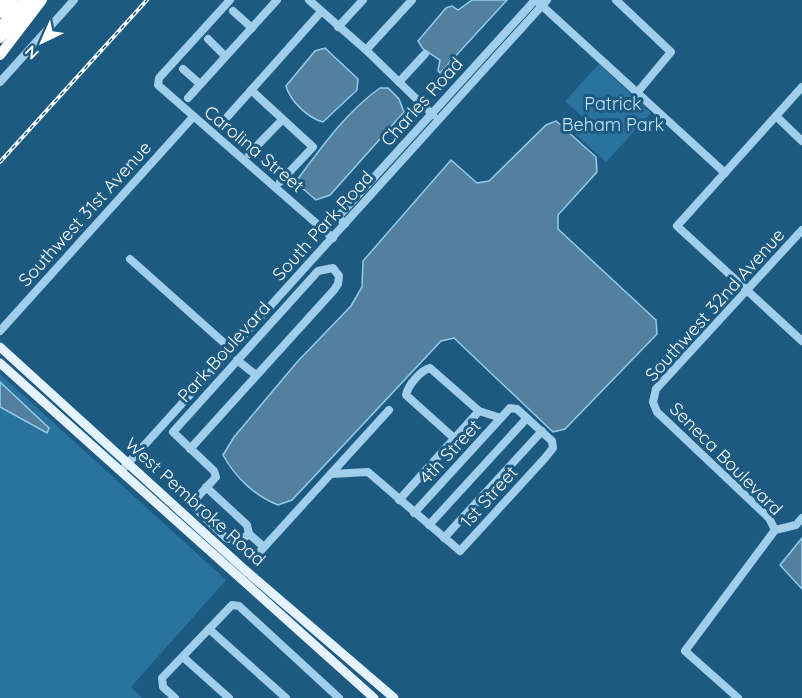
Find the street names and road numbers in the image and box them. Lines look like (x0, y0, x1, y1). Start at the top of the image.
street label: Charles Road (376, 52, 468, 151)
street label: Carolina Street (200, 100, 309, 197)
street label: Southwest 31st Avenue (13, 136, 156, 291)
street label: South Park Road (267, 166, 378, 285)
street label: Southwest 32nd Avenue (640, 223, 789, 386)
street label: Park Boulevard (172, 297, 275, 407)
street label: Seneca Boulevard (665, 397, 788, 520)
street label: 4th Street (414, 415, 485, 489)
street label: West Pembroke Road (120, 432, 270, 571)
street label: 1st Street (455, 461, 522, 532)

